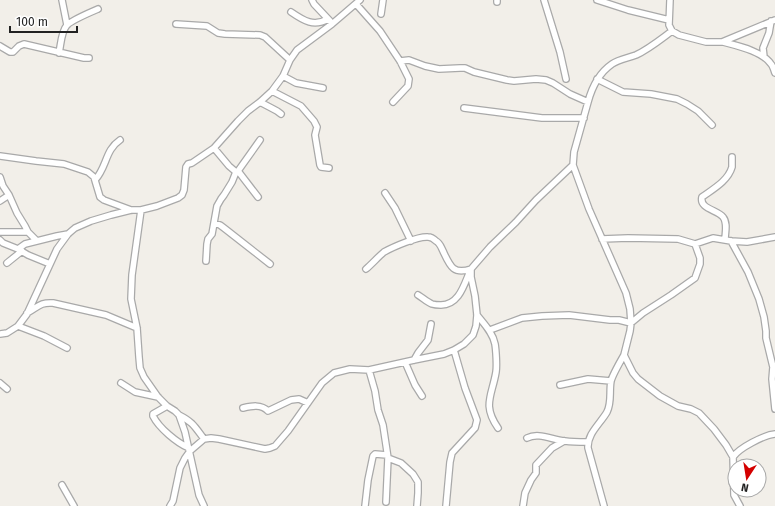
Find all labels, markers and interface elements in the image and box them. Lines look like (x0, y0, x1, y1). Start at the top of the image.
scale bar (10, 8, 77, 34)
text: 100 m (16, 15, 48, 29)
north arrow (727, 458, 767, 498)
text: N (740, 480, 750, 494)

